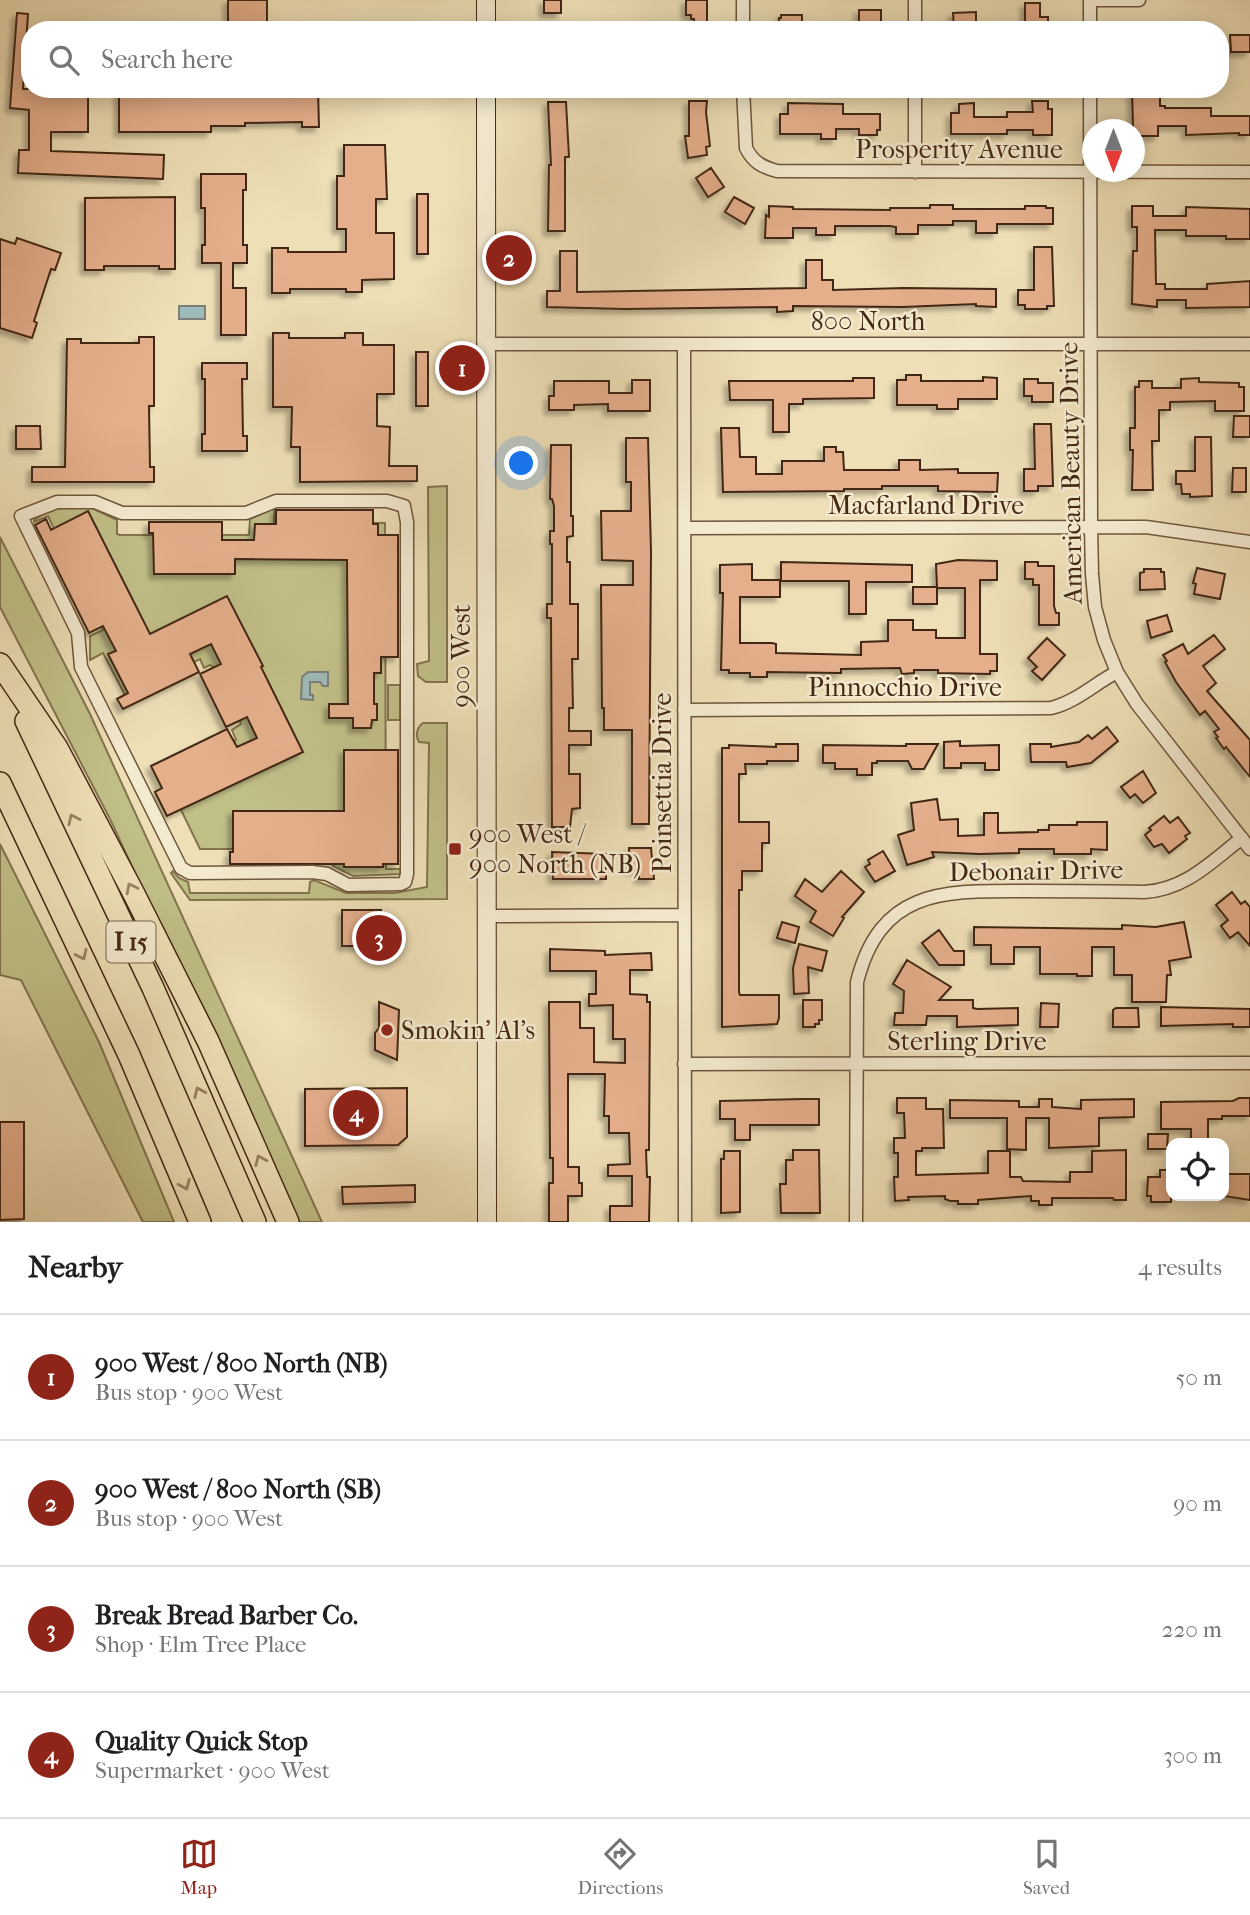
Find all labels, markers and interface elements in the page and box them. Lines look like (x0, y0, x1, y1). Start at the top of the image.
search box (21, 21, 1229, 98)
icon: search (45, 41, 83, 79)
text: Search here (101, 44, 233, 75)
north arrow (1082, 119, 1145, 182)
street label: Prosperity Avenue (855, 134, 1063, 165)
pin: 2 (486, 232, 532, 284)
street label: 800 North (811, 306, 926, 337)
street label: American Beauty Drive (1053, 341, 1089, 605)
pin: 1 (439, 342, 485, 394)
your location (504, 446, 538, 480)
street label: Macfarland Drive (828, 490, 1024, 521)
street label: 900 West (446, 604, 477, 708)
street label: Pinnocchio Drive (808, 672, 1002, 703)
street label: Poinsettia Drive (647, 693, 678, 873)
one-way arrow (67, 814, 81, 826)
place label: 900 West / 900 North (NB) (469, 819, 641, 880)
marker: 900 West / 900 North (NB) (447, 841, 463, 857)
street label: Debonair Drive (949, 854, 1124, 888)
one-way arrow (125, 883, 139, 895)
pin: 3 (356, 912, 402, 964)
road number: I 15 (106, 922, 156, 962)
one-way arrow (74, 948, 88, 960)
place label: Smokin' Al's (401, 1015, 535, 1046)
marker: Smokin' Al's (379, 1022, 395, 1038)
street label: Sterling Drive (887, 1026, 1047, 1057)
one-way arrow (193, 1087, 207, 1099)
pin: 4 (333, 1087, 379, 1139)
map controls (1166, 1138, 1229, 1201)
button: locate (1166, 1138, 1229, 1201)
one-way arrow (254, 1154, 268, 1167)
one-way arrow (176, 1178, 190, 1190)
text: Nearby (28, 1250, 123, 1285)
text: 4 results (1138, 1254, 1222, 1281)
text: 900 West / 800 North (NB) (95, 1348, 387, 1379)
text: 1 (47, 1364, 55, 1391)
text: 50 m (1175, 1364, 1222, 1391)
text: Bus stop · 900 West (95, 1379, 283, 1406)
text: 900 West / 800 North (SB) (95, 1474, 381, 1505)
text: 2 (45, 1490, 57, 1517)
text: 90 m (1173, 1490, 1222, 1517)
text: Bus stop · 900 West (95, 1505, 283, 1532)
text: Break Bread Barber Co. (95, 1600, 358, 1631)
text: 3 (46, 1616, 56, 1643)
text: 220 m (1162, 1616, 1222, 1643)
text: Shop · Elm Tree Place (95, 1631, 306, 1658)
text: Quality Quick Stop (95, 1726, 308, 1757)
text: 4 (44, 1742, 58, 1769)
text: 300 m (1163, 1742, 1222, 1769)
text: Supermarket · 900 West (95, 1757, 330, 1784)
tab: Map (180, 1835, 218, 1899)
tab: Directions (578, 1835, 663, 1899)
tab: Saved (1023, 1835, 1070, 1899)

